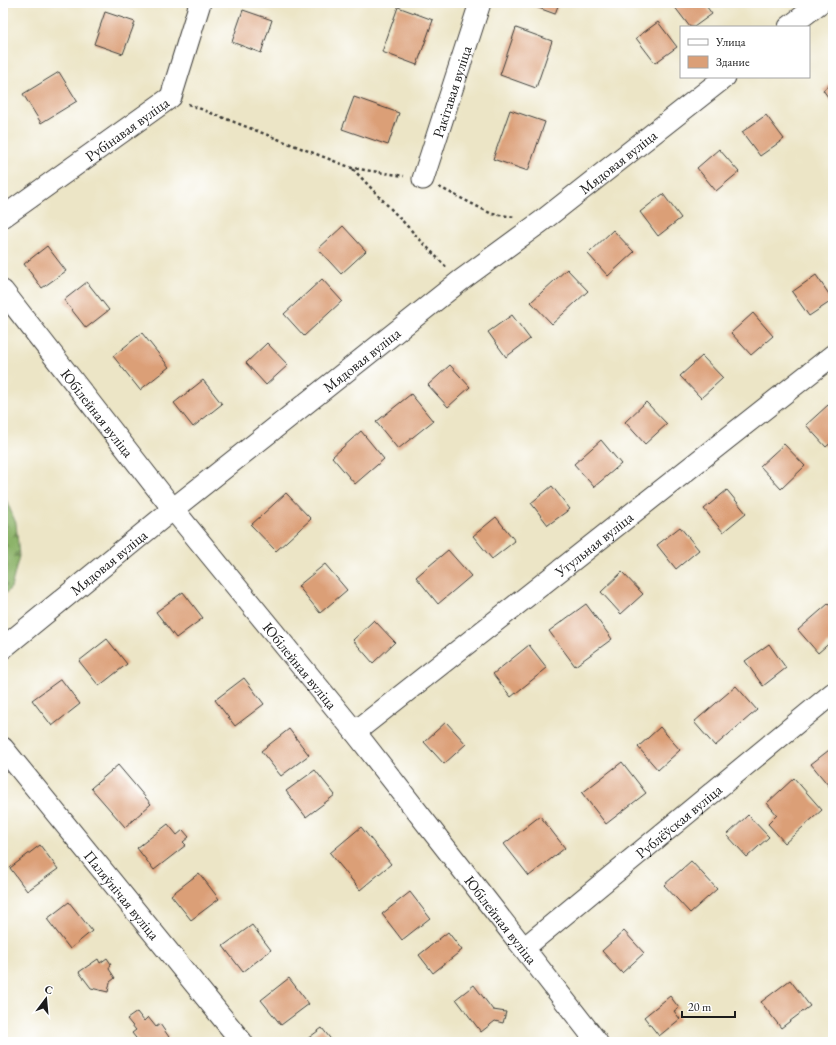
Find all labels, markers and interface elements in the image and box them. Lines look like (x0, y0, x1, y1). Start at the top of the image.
legend (680, 26, 810, 78)
text: Улица (715, 34, 746, 50)
street label: Ракітавая вуліца (428, 43, 475, 140)
text: Здание (716, 54, 750, 70)
street label: Рубінавая вуліца (81, 92, 172, 165)
street label: Мядовая вуліца (575, 125, 660, 198)
street label: Мядовая вуліца (319, 323, 404, 396)
street label: Юбілейная вуліца (57, 364, 138, 461)
street label: Утульная вуліца (550, 507, 637, 581)
street label: Мядовая вуліца (66, 525, 151, 599)
street label: Юбілейная вуліца (259, 617, 342, 713)
street label: Рублёўская вуліца (631, 780, 725, 862)
street label: Паляўнічая вуліца (80, 846, 164, 943)
street label: Юбілейная вуліца (461, 871, 542, 968)
north arrow (26, 979, 66, 1019)
text: С (43, 982, 55, 997)
scale bar (682, 993, 735, 1019)
text: 20 m (688, 999, 712, 1015)

